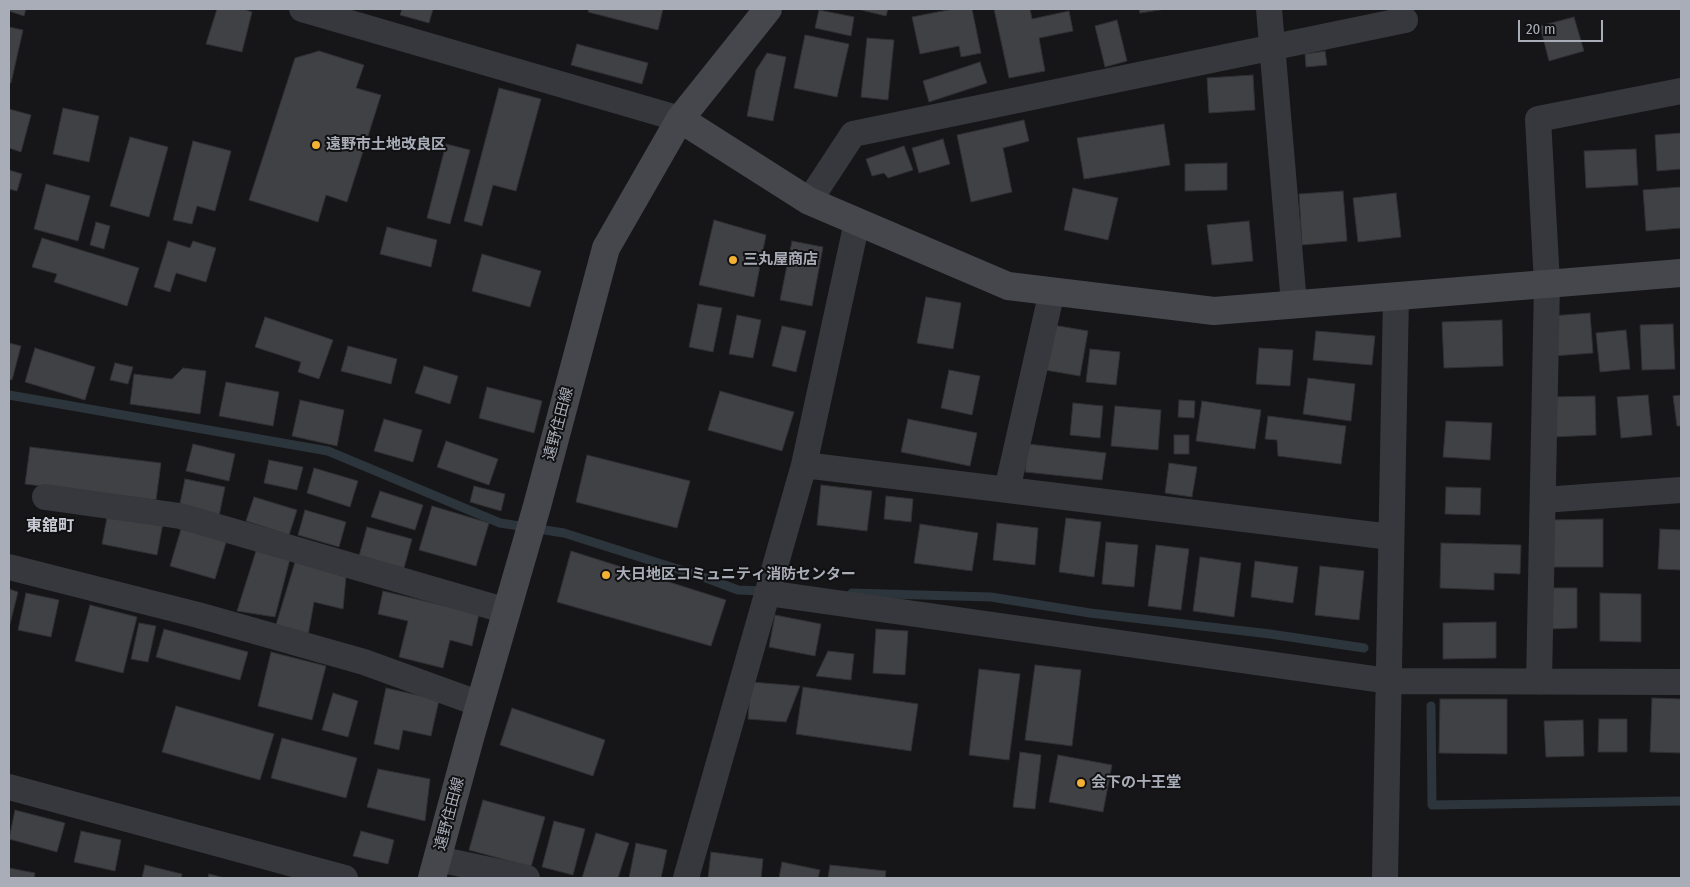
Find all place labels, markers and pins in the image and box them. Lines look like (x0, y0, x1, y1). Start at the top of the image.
place label: 遠野市土地改良区 (326, 136, 446, 154)
marker: 遠野市土地改良区 (310, 139, 322, 151)
place label: 三丸屋商店 (743, 251, 818, 269)
marker: 三丸屋商店 (727, 254, 739, 266)
place label: 大日地区コミュニティ消防センター (616, 566, 856, 584)
marker: 大日地区コミュニティ消防センター (600, 569, 612, 581)
place label: 会下の十王堂 (1091, 774, 1181, 792)
marker: 会下の十王堂 (1075, 777, 1087, 789)

